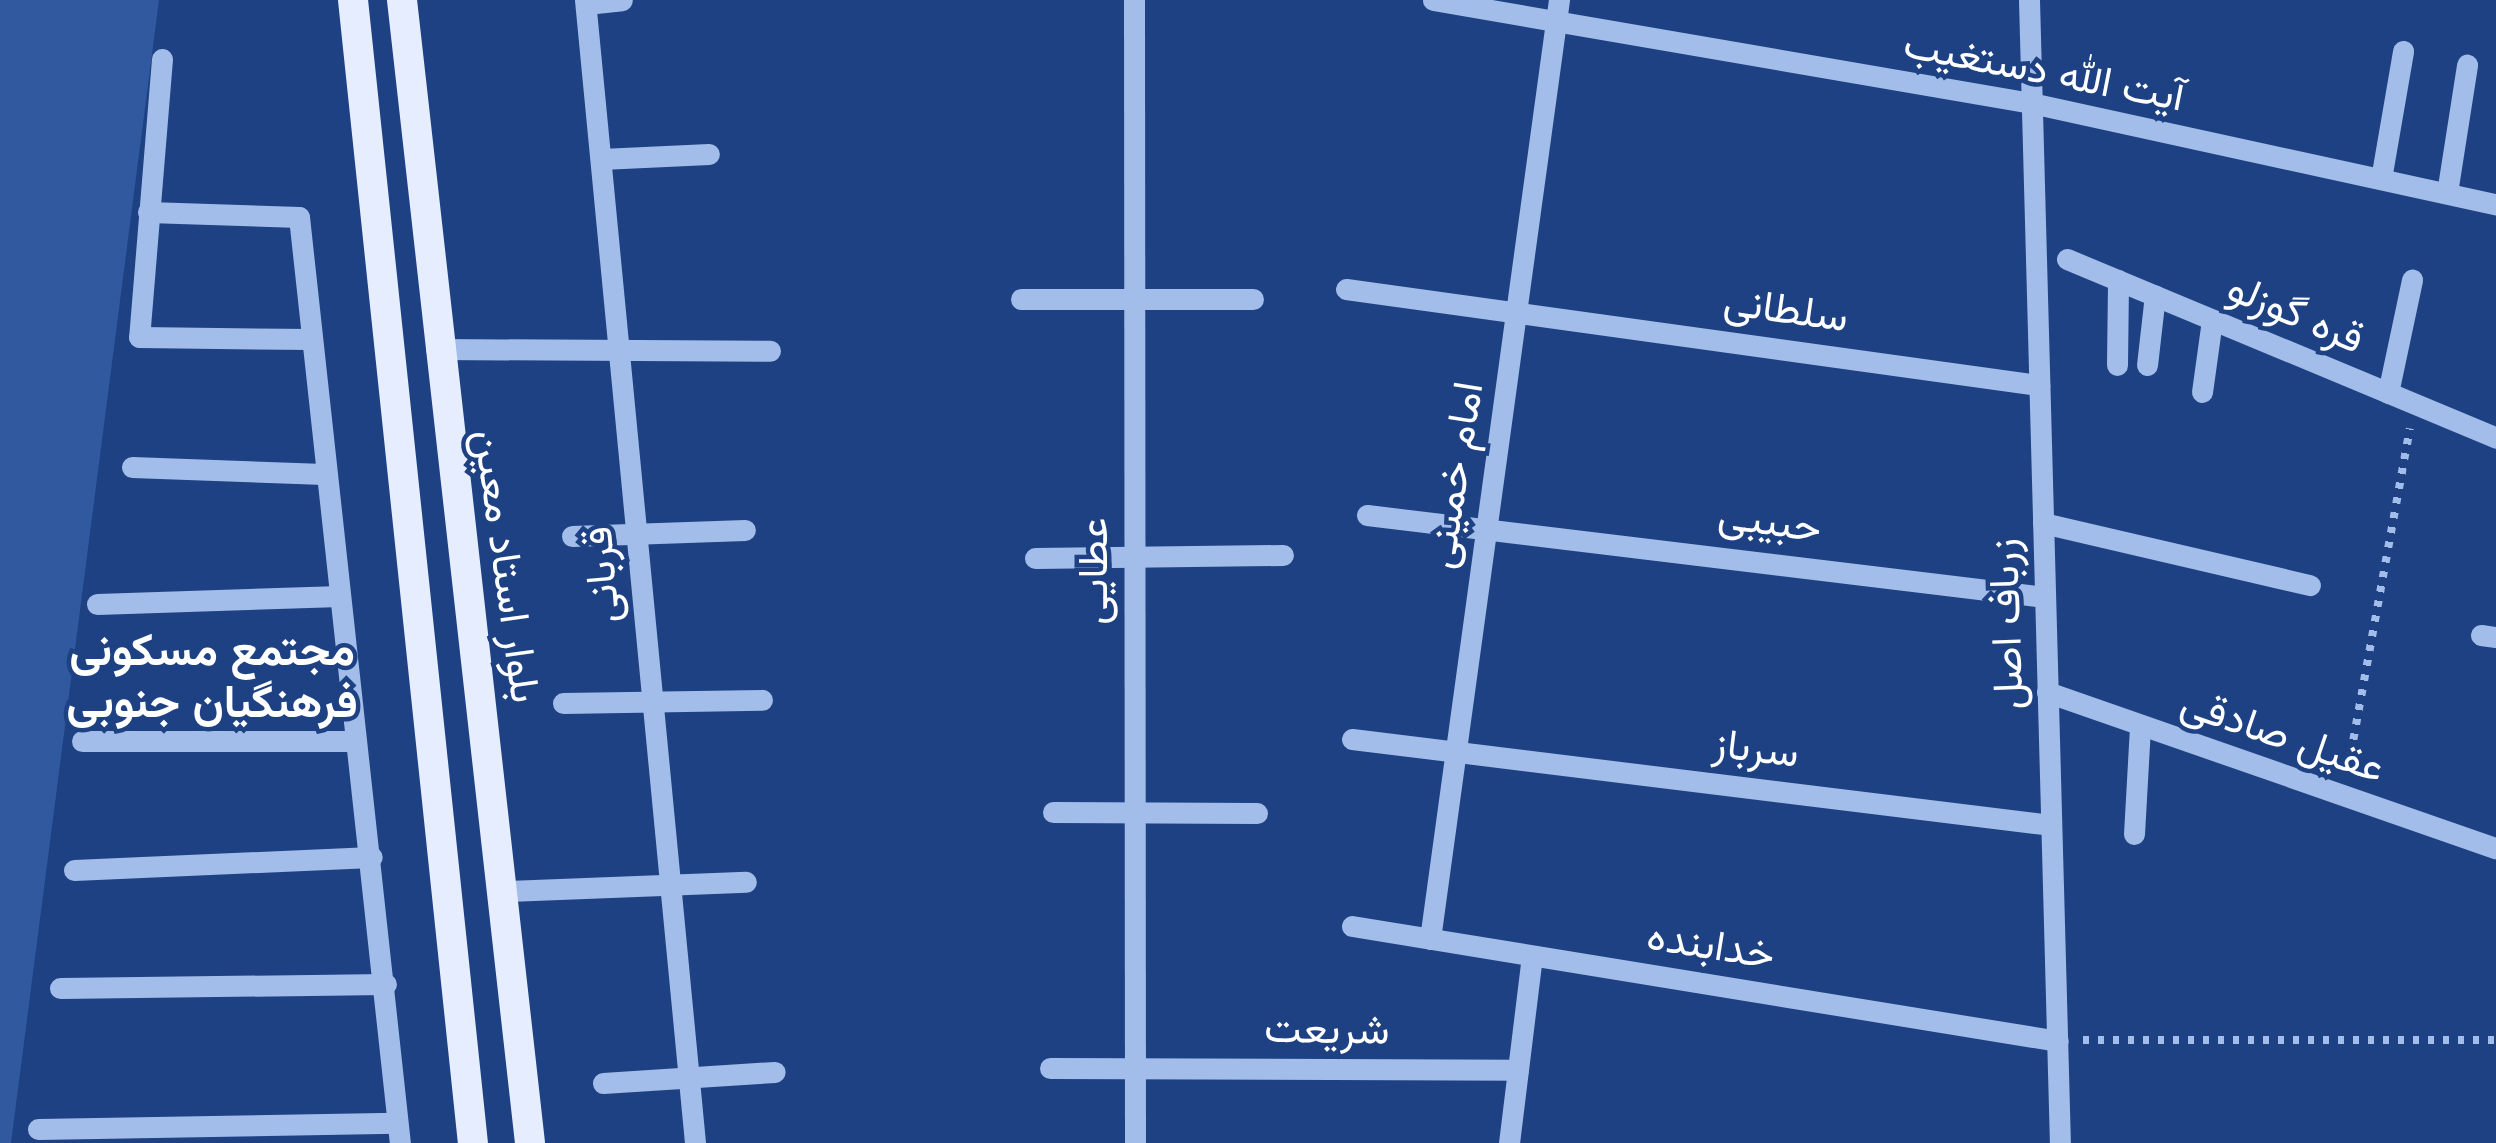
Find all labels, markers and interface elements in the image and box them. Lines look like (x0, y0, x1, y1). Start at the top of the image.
street label: آیت الله دستغیب (1899, 18, 2189, 122)
street label: قره گوزلو (2220, 262, 2372, 364)
street label: سلطانی (1721, 275, 1851, 343)
street label: امام خمینی (1414, 378, 1494, 572)
street label: بلوار استاد معین (463, 426, 551, 706)
street label: حبیبی (1715, 489, 1825, 553)
street label: عطایی (1068, 517, 1118, 625)
street label: قربانی (572, 524, 630, 626)
street label: زرباف اصل (1978, 537, 2034, 711)
district label: مجتمع مسکونی فرهنگیان جنوبی (66, 623, 358, 729)
street label: عقیل صادقی (2175, 677, 2391, 793)
street label: سرباز (1710, 718, 1802, 778)
street label: خدابنده (1644, 910, 1778, 980)
street label: شریعت (1264, 1003, 1390, 1055)

